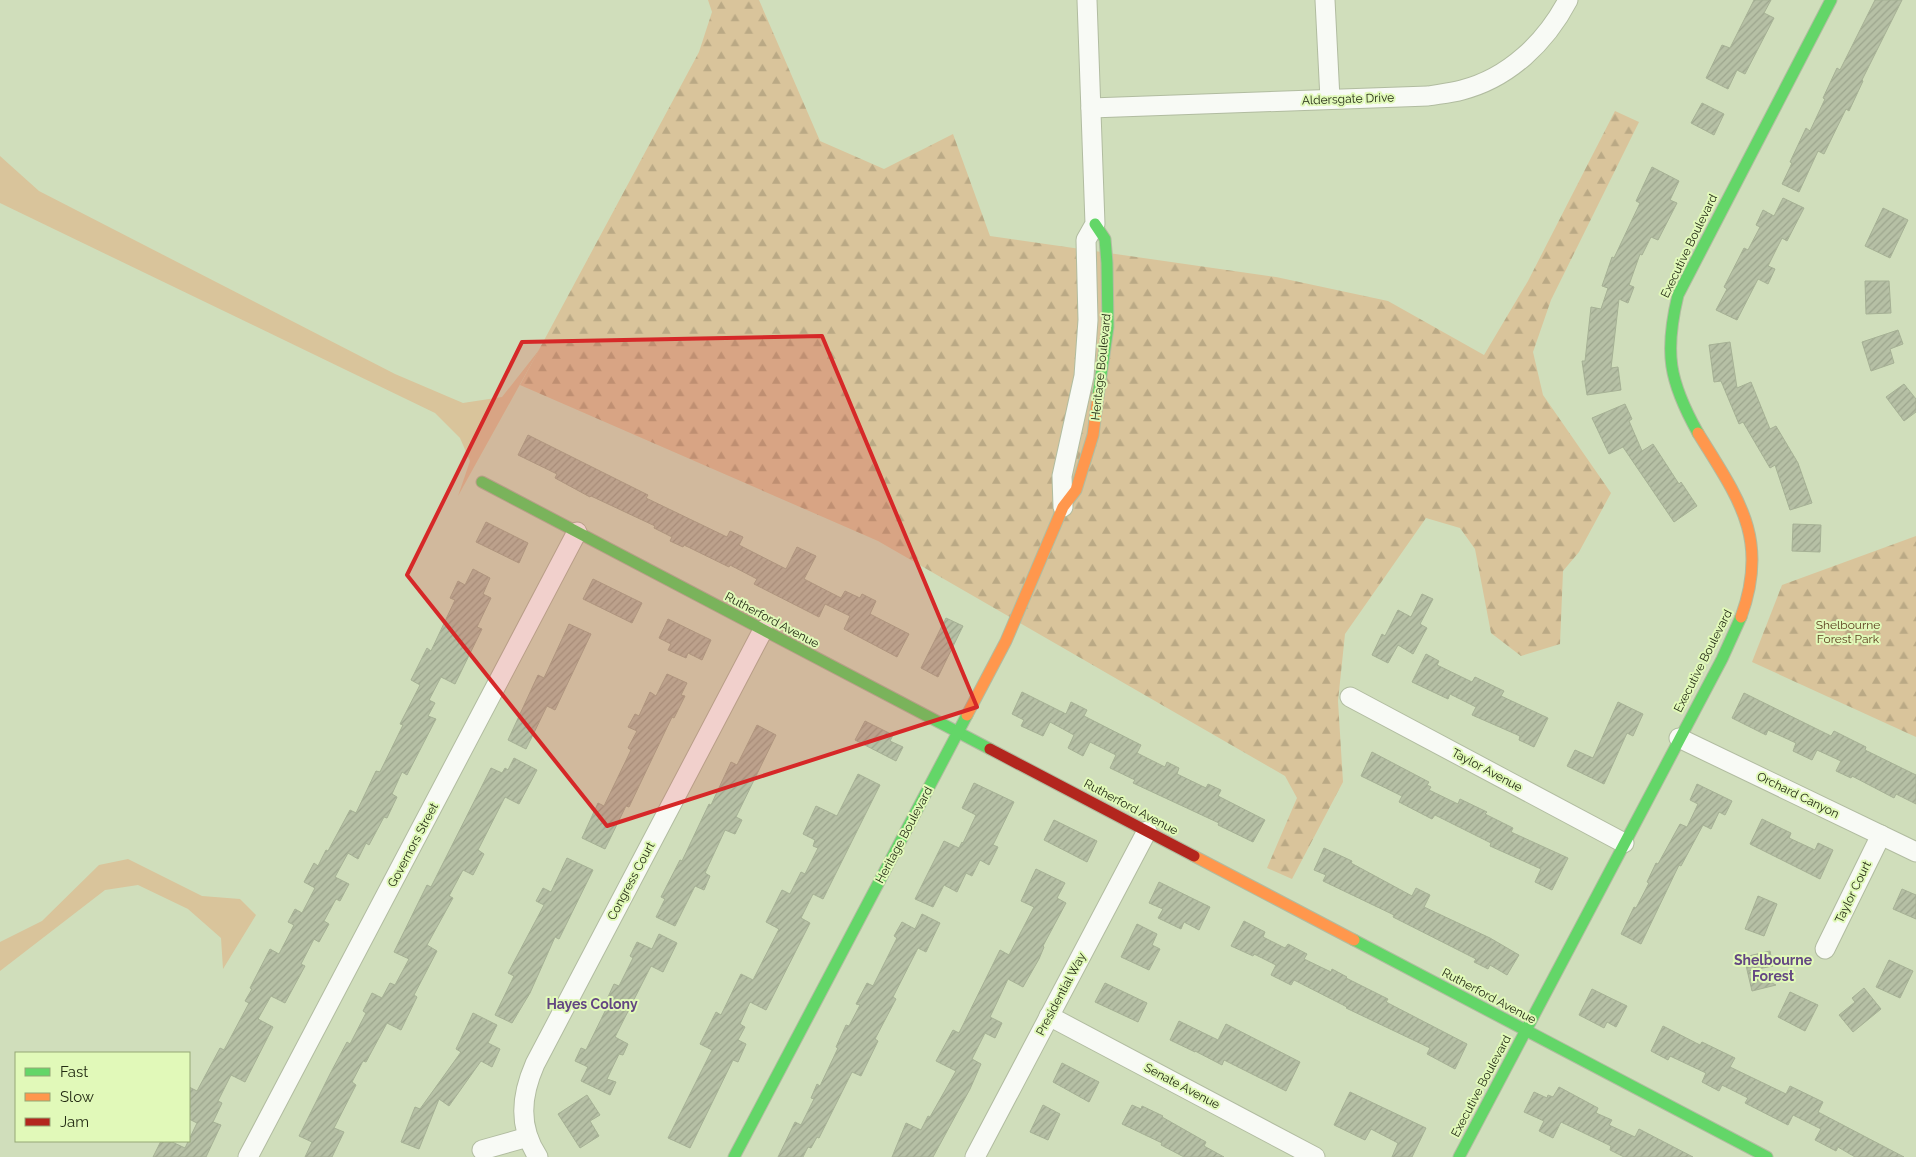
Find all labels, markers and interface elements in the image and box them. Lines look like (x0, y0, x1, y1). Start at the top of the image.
street label: Aldersgate Drive (1302, 90, 1394, 108)
street label: Executive Boulevard (1658, 192, 1720, 300)
street label: Heritage Boulevard (1088, 313, 1114, 421)
street label: Rutherford Avenue (723, 589, 821, 651)
street label: Executive Boulevard (1671, 607, 1735, 715)
park label: Shelbourne Forest Park (1816, 618, 1880, 646)
street label: Taylor Avenue (1449, 745, 1525, 795)
street label: Orchard Canyon (1755, 769, 1841, 821)
street label: Rutherford Avenue (1082, 776, 1180, 838)
street label: Heritage Boulevard (873, 784, 935, 886)
street label: Governors Street (385, 800, 441, 890)
street label: Congress Court (605, 840, 657, 922)
street label: Taylor Court (1832, 859, 1874, 925)
street label: Presidential Way (1033, 950, 1089, 1038)
district label: Shelbourne Forest (1734, 952, 1813, 984)
street label: Rutherford Avenue (1440, 965, 1538, 1027)
district label: Hayes Colony (546, 996, 638, 1012)
street label: Executive Boulevard (1448, 1033, 1514, 1139)
legend (15, 1052, 190, 1142)
street label: Senate Avenue (1142, 1060, 1222, 1112)
text: Fast (60, 1063, 88, 1081)
text: Slow (60, 1088, 94, 1106)
text: Jam (60, 1113, 89, 1131)

